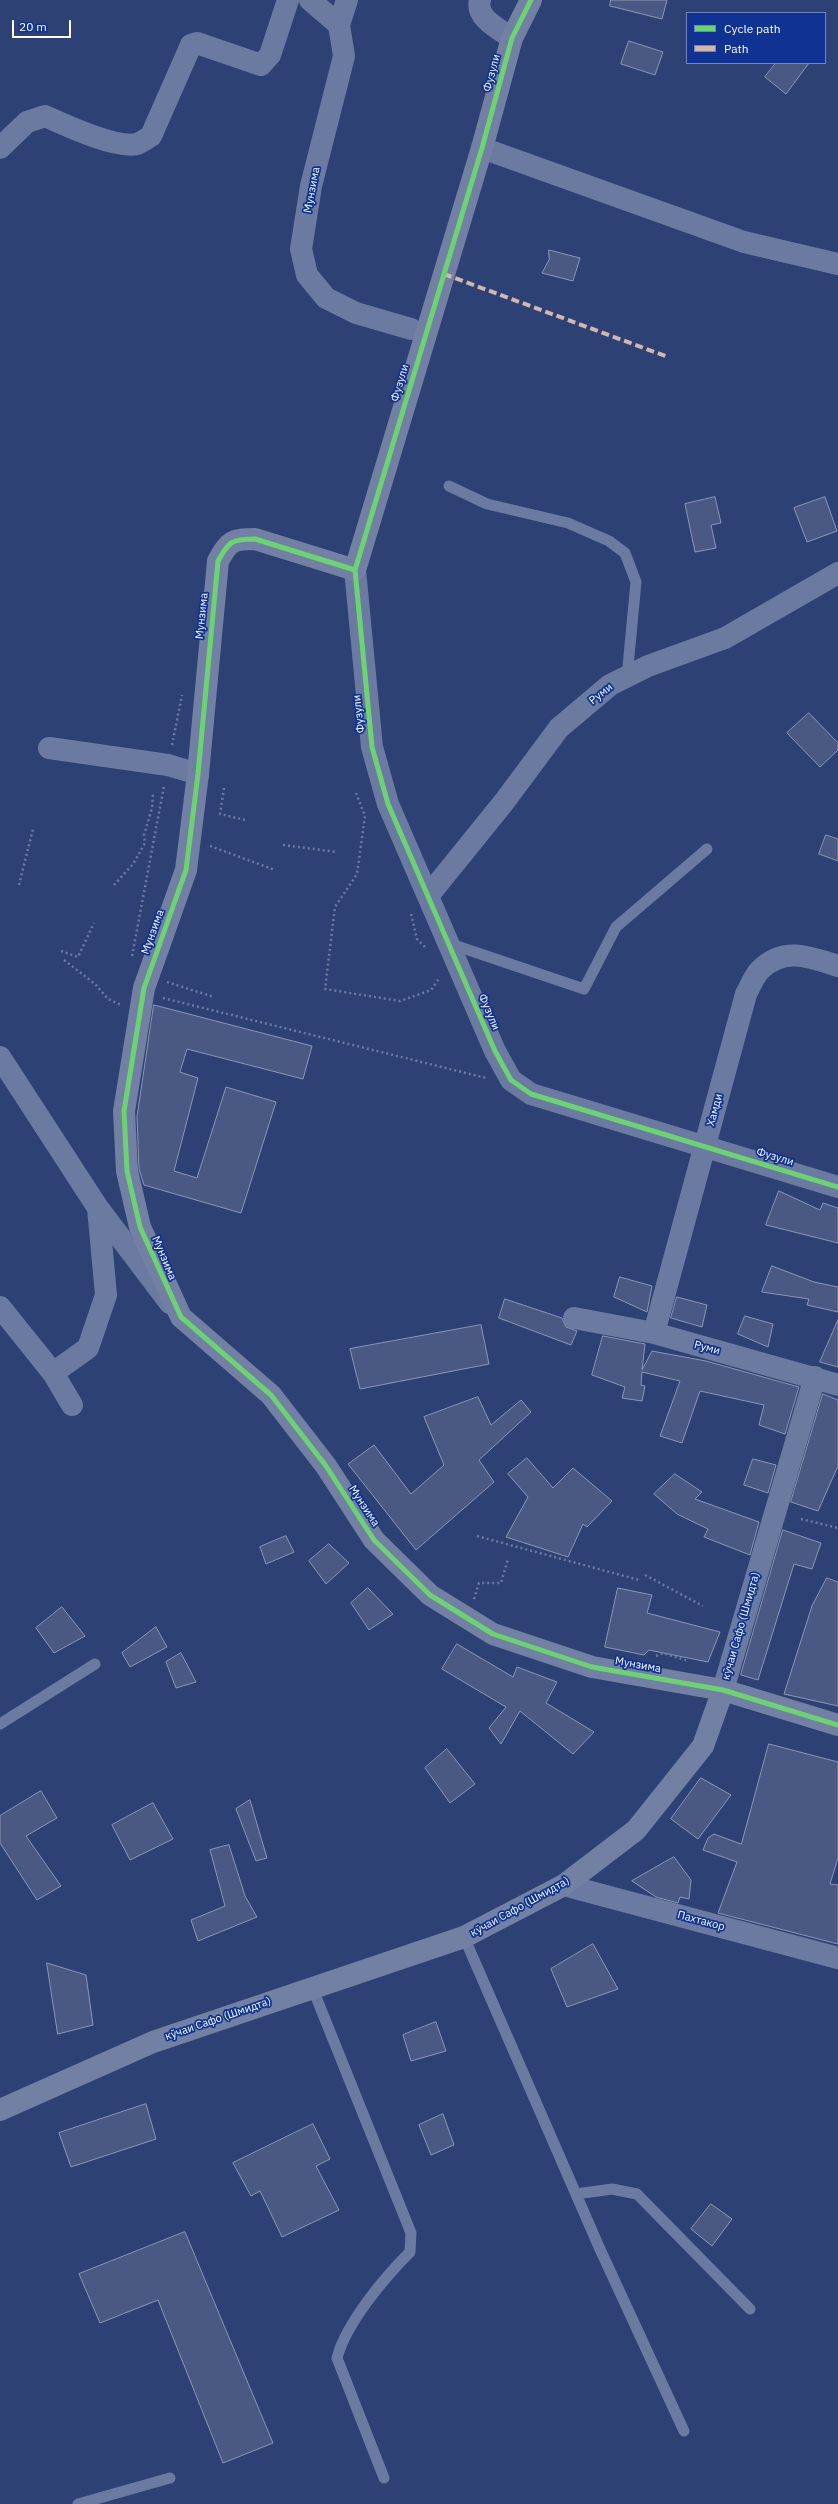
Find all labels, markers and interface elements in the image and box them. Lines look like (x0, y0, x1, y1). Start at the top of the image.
scale bar (14, 12, 73, 38)
legend (686, 12, 826, 64)
text: 20 m (19, 19, 47, 34)
text: Cycle path (724, 21, 781, 36)
text: Path (724, 41, 749, 56)
street label: Фузули (481, 53, 503, 93)
street label: Мунзима (301, 166, 323, 214)
street label: Фузули (388, 363, 412, 403)
street label: Мунзима (193, 592, 211, 640)
street label: Руми (587, 681, 615, 707)
street label: Фузули (350, 694, 368, 734)
street label: Мунзима (139, 908, 167, 956)
street label: Фузули (475, 992, 503, 1032)
street label: Хамди (704, 1092, 726, 1128)
street label: Фузули (755, 1145, 795, 1169)
street label: Мунзима (149, 1234, 179, 1282)
street label: Руми (693, 1338, 721, 1358)
street label: Мунзима (346, 1483, 382, 1529)
street label: кӯчаи Сафо (Шмидта) (719, 1571, 763, 1681)
street label: Мунзима (614, 1654, 662, 1676)
street label: кӯчаи Сафо (Шмидта) (468, 1874, 572, 1940)
street label: Пахтакор (676, 1908, 726, 1934)
street label: кӯчаи Сафо (Шмидта) (163, 1995, 273, 2043)

